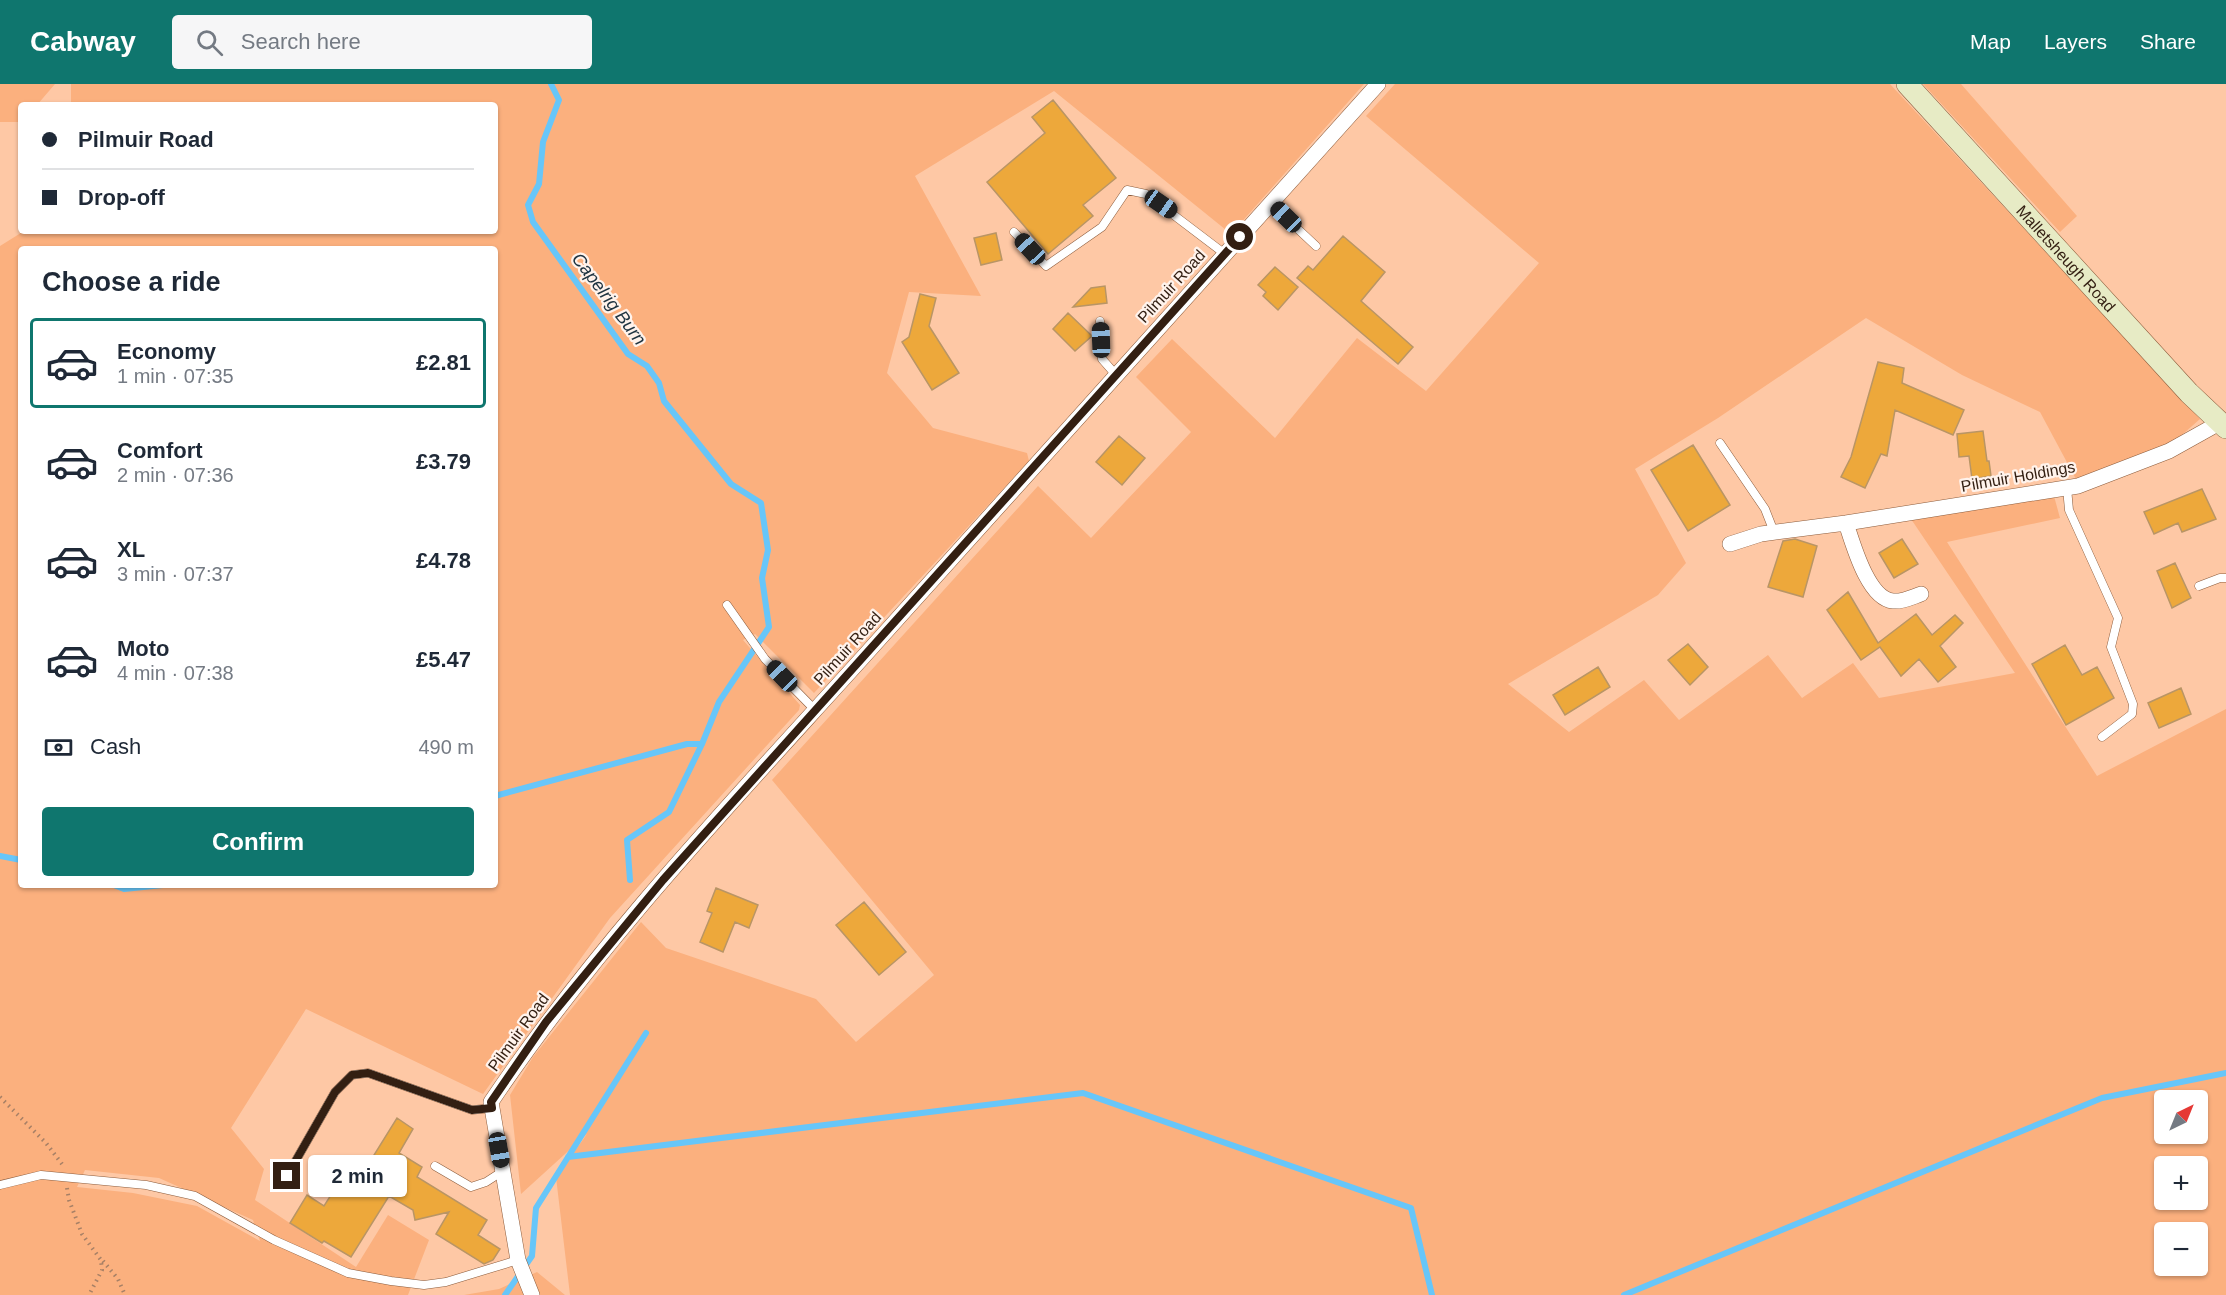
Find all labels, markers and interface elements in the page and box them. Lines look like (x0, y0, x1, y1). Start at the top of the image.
search box (172, 15, 592, 69)
text: Cabway (30, 26, 136, 57)
icon: search (193, 26, 226, 59)
text: Search here (241, 29, 361, 54)
text: Map (1970, 30, 2011, 53)
text: Layers (2044, 30, 2107, 53)
text: Share (2140, 30, 2196, 53)
text: Pilmuir Road (78, 127, 214, 152)
text: Drop-off (78, 185, 165, 210)
car (1141, 186, 1181, 222)
car (1267, 198, 1305, 236)
street label: Malletsheugh Road (2013, 202, 2119, 315)
route start (1226, 223, 1253, 250)
car (1011, 230, 1049, 268)
street label: Pilmuir Road (1134, 247, 1208, 326)
water label: Capelrig Burn (568, 249, 650, 349)
text: Choose a ride (42, 267, 221, 297)
car (1091, 322, 1111, 358)
icon: car (45, 336, 99, 390)
text: Economy (117, 339, 216, 364)
text: £2.81 (416, 350, 471, 375)
text: 1 min · 07:35 (117, 365, 234, 387)
icon: car (45, 435, 99, 489)
text: Comfort (117, 438, 203, 463)
text: £3.79 (416, 449, 471, 474)
street label: Pilmuir Holdings (1960, 458, 2076, 495)
text: 2 min · 07:36 (117, 464, 234, 486)
icon: car (45, 534, 99, 588)
text: XL (117, 537, 145, 562)
text: £4.78 (416, 548, 471, 573)
text: 3 min · 07:37 (117, 563, 234, 585)
street label: Pilmuir Road (810, 609, 884, 688)
icon: car (45, 633, 99, 687)
text: Moto (117, 636, 170, 661)
text: £5.47 (416, 647, 471, 672)
car (763, 657, 801, 695)
text: 4 min · 07:38 (117, 662, 234, 684)
icon: cash (42, 731, 75, 764)
text: Cash (90, 734, 141, 759)
text: 490 m (418, 736, 474, 758)
button: Confirm (42, 807, 474, 876)
street label: Pilmuir Road (485, 990, 552, 1074)
north arrow (2154, 1090, 2208, 1144)
map controls (2154, 1090, 2208, 1276)
car (487, 1131, 511, 1169)
callout: 2 min (308, 1155, 407, 1197)
button: + (2154, 1156, 2208, 1210)
route end (273, 1162, 300, 1189)
text: 2 min (331, 1165, 384, 1187)
button: − (2154, 1222, 2208, 1276)

